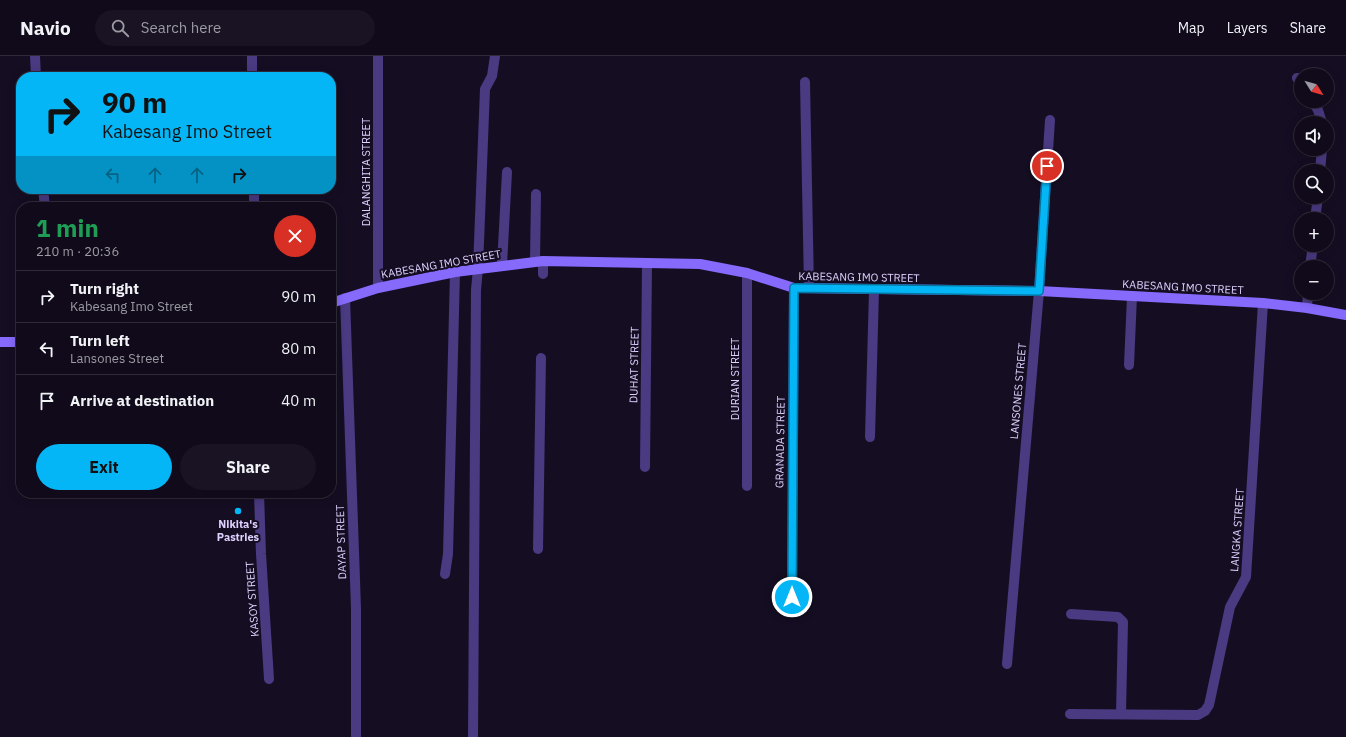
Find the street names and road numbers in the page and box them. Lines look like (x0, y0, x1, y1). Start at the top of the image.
street label: DALANGHITA STREET (359, 117, 373, 226)
street label: KABESANG IMO STREET (380, 246, 503, 281)
street label: KABESANG IMO STREET (798, 269, 921, 285)
street label: KABESANG IMO STREET (1122, 277, 1245, 297)
street label: DUHAT STREET (626, 326, 642, 403)
street label: DURIAN STREET (728, 337, 742, 420)
street label: LANSONES STREET (1007, 342, 1029, 440)
street label: GRANADA STREET (772, 395, 788, 488)
street label: LANGKA STREET (1227, 487, 1247, 572)
street label: DAYAP STREET (333, 504, 349, 580)
street label: KASOY STREET (242, 560, 262, 637)

